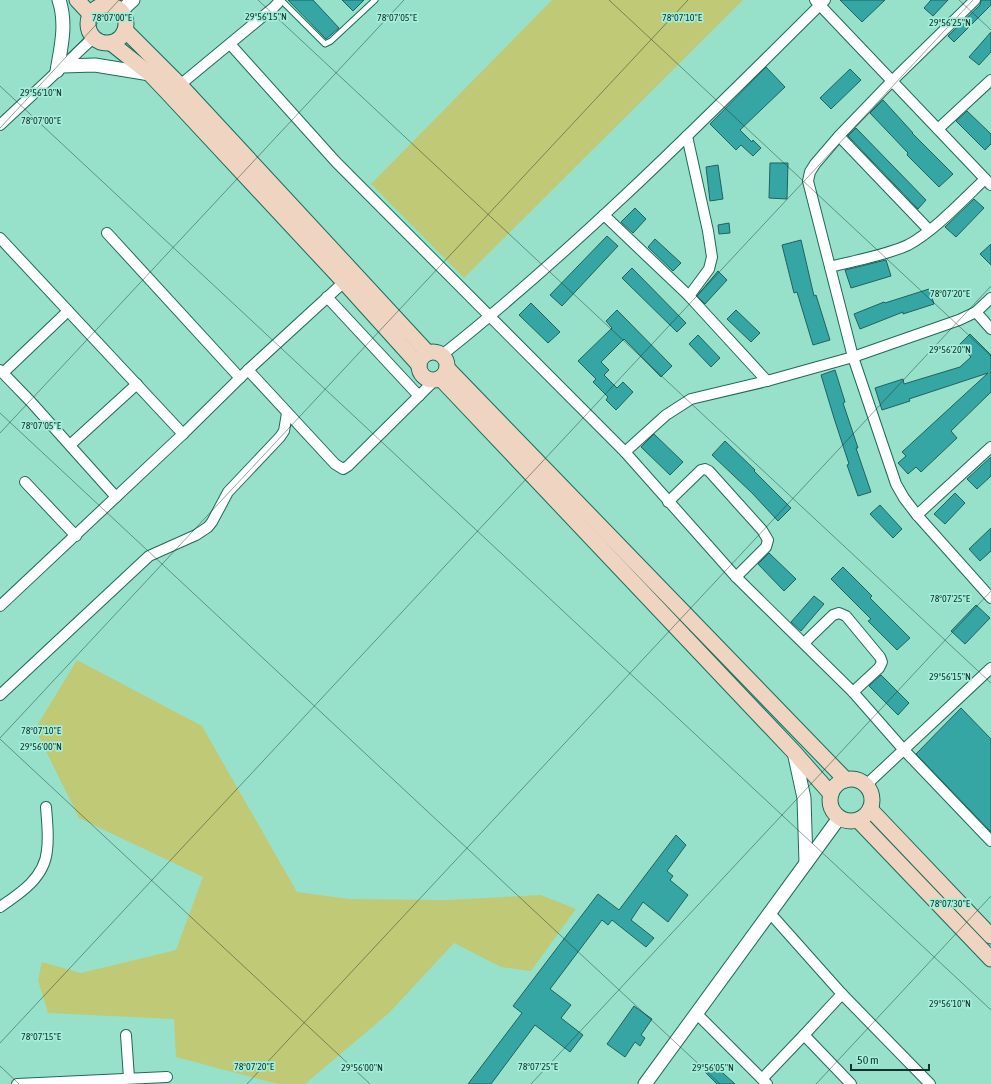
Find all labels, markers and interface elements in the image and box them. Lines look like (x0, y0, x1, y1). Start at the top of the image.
text: 29°56'15"N (245, 11, 287, 22)
text: 78°07'00"E (92, 12, 133, 23)
text: 78°07'05"E (377, 12, 418, 23)
text: 78°07'10"E (662, 12, 703, 23)
text: 29°56'25"N (929, 17, 971, 28)
text: 29°56'10"N (20, 87, 62, 98)
text: 78°07'00"E (21, 115, 62, 126)
text: 78°07'20"E (930, 288, 971, 299)
text: 29°56'20"N (929, 344, 971, 355)
text: 78°07'05"E (21, 420, 62, 431)
text: 78°07'25"E (930, 593, 971, 604)
text: 29°56'15"N (929, 671, 971, 682)
text: 78°07'10"E (21, 725, 62, 736)
text: 29°56'00"N (20, 741, 62, 752)
text: 78°07'30"E (930, 898, 971, 909)
text: 29°56'10"N (929, 998, 971, 1009)
text: 78°07'15"E (21, 1031, 62, 1042)
scale bar (851, 1046, 929, 1072)
text: 50 m (857, 1053, 879, 1067)
text: 78°07'20"E (234, 1061, 275, 1072)
text: 78°07'25"E (518, 1061, 559, 1072)
text: 29°56'00"N (341, 1062, 383, 1073)
text: 29°56'05"N (692, 1062, 734, 1073)

